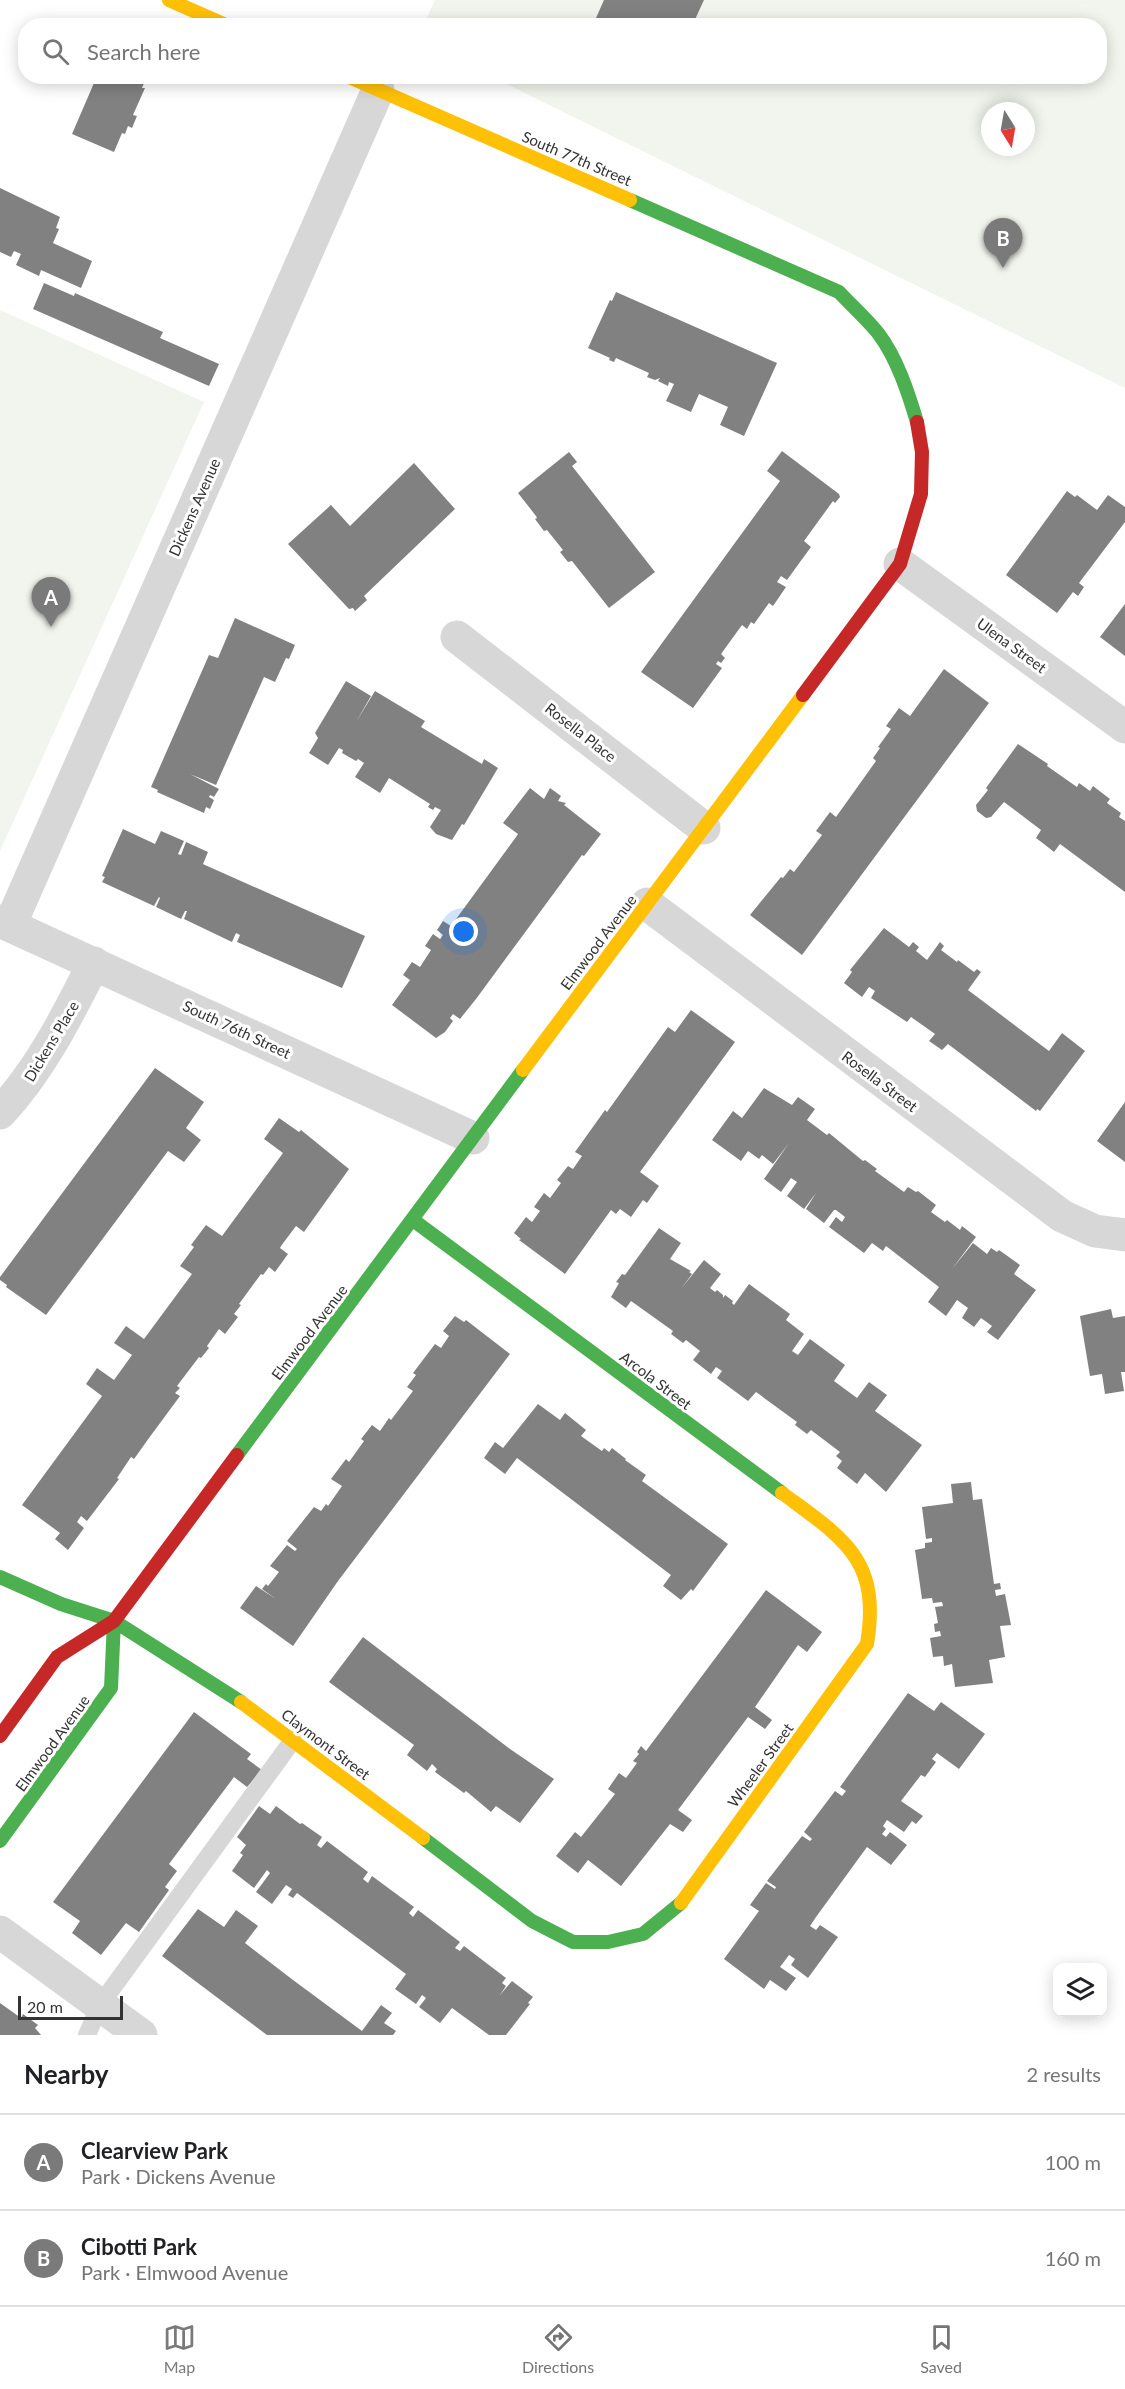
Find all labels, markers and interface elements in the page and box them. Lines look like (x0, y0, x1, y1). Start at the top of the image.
search box (18, 18, 1107, 84)
icon: search (39, 35, 72, 68)
text: Search here (87, 38, 200, 65)
north arrow (981, 102, 1035, 156)
street label: South 77th Street (520, 127, 635, 189)
pin: B (984, 218, 1022, 268)
street label: Dickens Avenue (164, 455, 224, 559)
pin: A (32, 578, 70, 627)
street label: Ulena Street (974, 614, 1051, 677)
street label: Rosella Place (542, 699, 620, 765)
street label: Elmwood Avenue (556, 891, 640, 993)
your location (449, 917, 478, 946)
street label: South 76th Street (180, 996, 294, 1062)
street label: Dickens Place (20, 997, 82, 1085)
street label: Rosella Street (839, 1047, 922, 1116)
street label: Elmwood Avenue (267, 1281, 351, 1383)
street label: Arcola Street (617, 1347, 696, 1413)
street label: Elmwood Avenue (11, 1691, 93, 1795)
street label: Claymont Street (278, 1705, 374, 1784)
street label: Wheeler Street (723, 1719, 797, 1811)
map controls (1053, 1963, 1107, 2017)
button: layers (1053, 1963, 1107, 2017)
scale bar (18, 1993, 123, 2020)
text: 20 m (27, 1997, 63, 2016)
text: Nearby (24, 2058, 109, 2090)
text: 2 results (1026, 2062, 1101, 2086)
text: Clearview Park (81, 2137, 228, 2164)
text: A (37, 2150, 50, 2174)
text: 100 m (1045, 2150, 1101, 2174)
text: Park · Dickens Avenue (81, 2164, 276, 2188)
text: Cibotti Park (81, 2233, 197, 2260)
text: B (37, 2246, 50, 2270)
text: 160 m (1045, 2246, 1101, 2270)
text: Park · Elmwood Avenue (81, 2260, 288, 2284)
tab: Map (163, 2321, 196, 2376)
tab: Directions (522, 2321, 594, 2376)
tab: Saved (920, 2321, 962, 2376)

